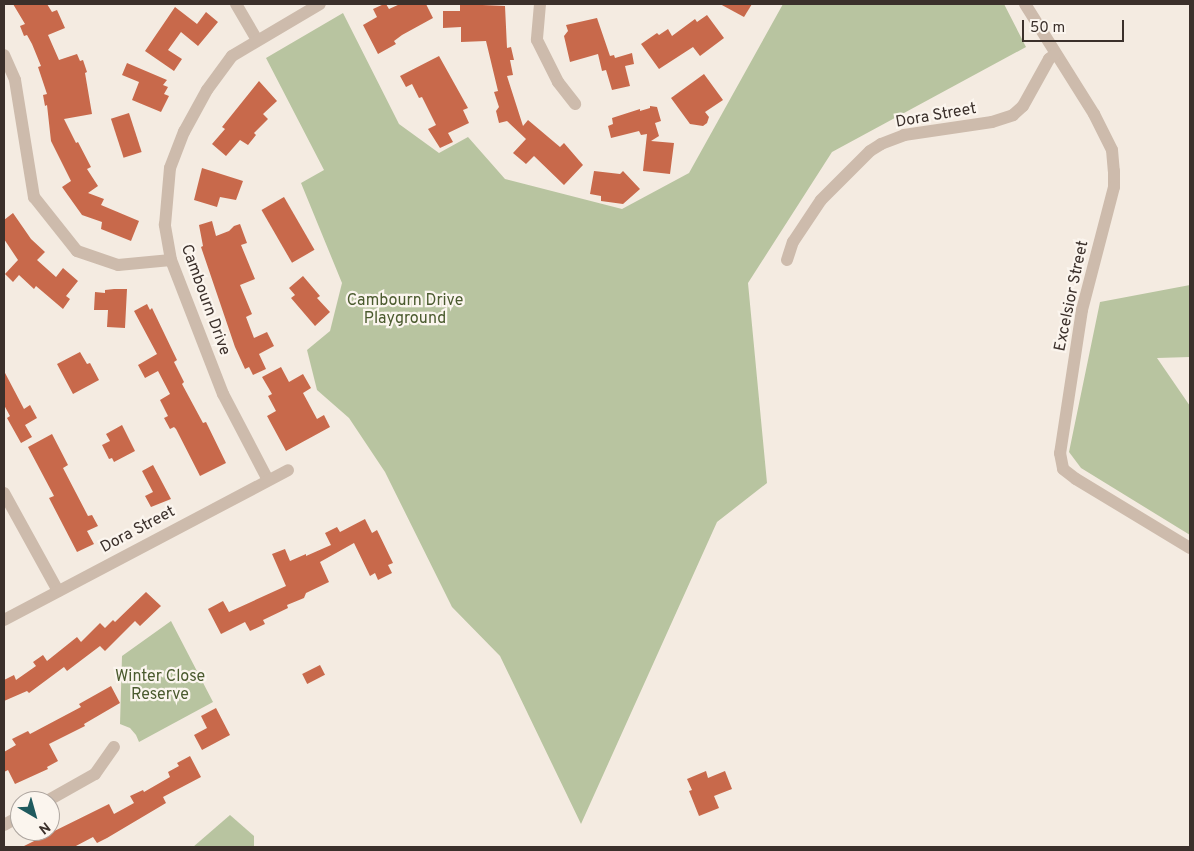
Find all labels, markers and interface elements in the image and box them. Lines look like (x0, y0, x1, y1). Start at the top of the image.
scale bar (1024, 10, 1126, 42)
text: 50 m (1030, 19, 1065, 38)
street label: Dora Street (894, 99, 978, 133)
street label: Excelsior Street (1051, 239, 1093, 353)
street label: Cambourn Drive (176, 242, 234, 358)
park label: Cambourn Drive Playground (347, 291, 463, 329)
street label: Dora Street (97, 502, 179, 558)
park label: Winter Close Reserve (115, 667, 205, 705)
north arrow (10, 791, 60, 841)
text: N (35, 818, 53, 837)

